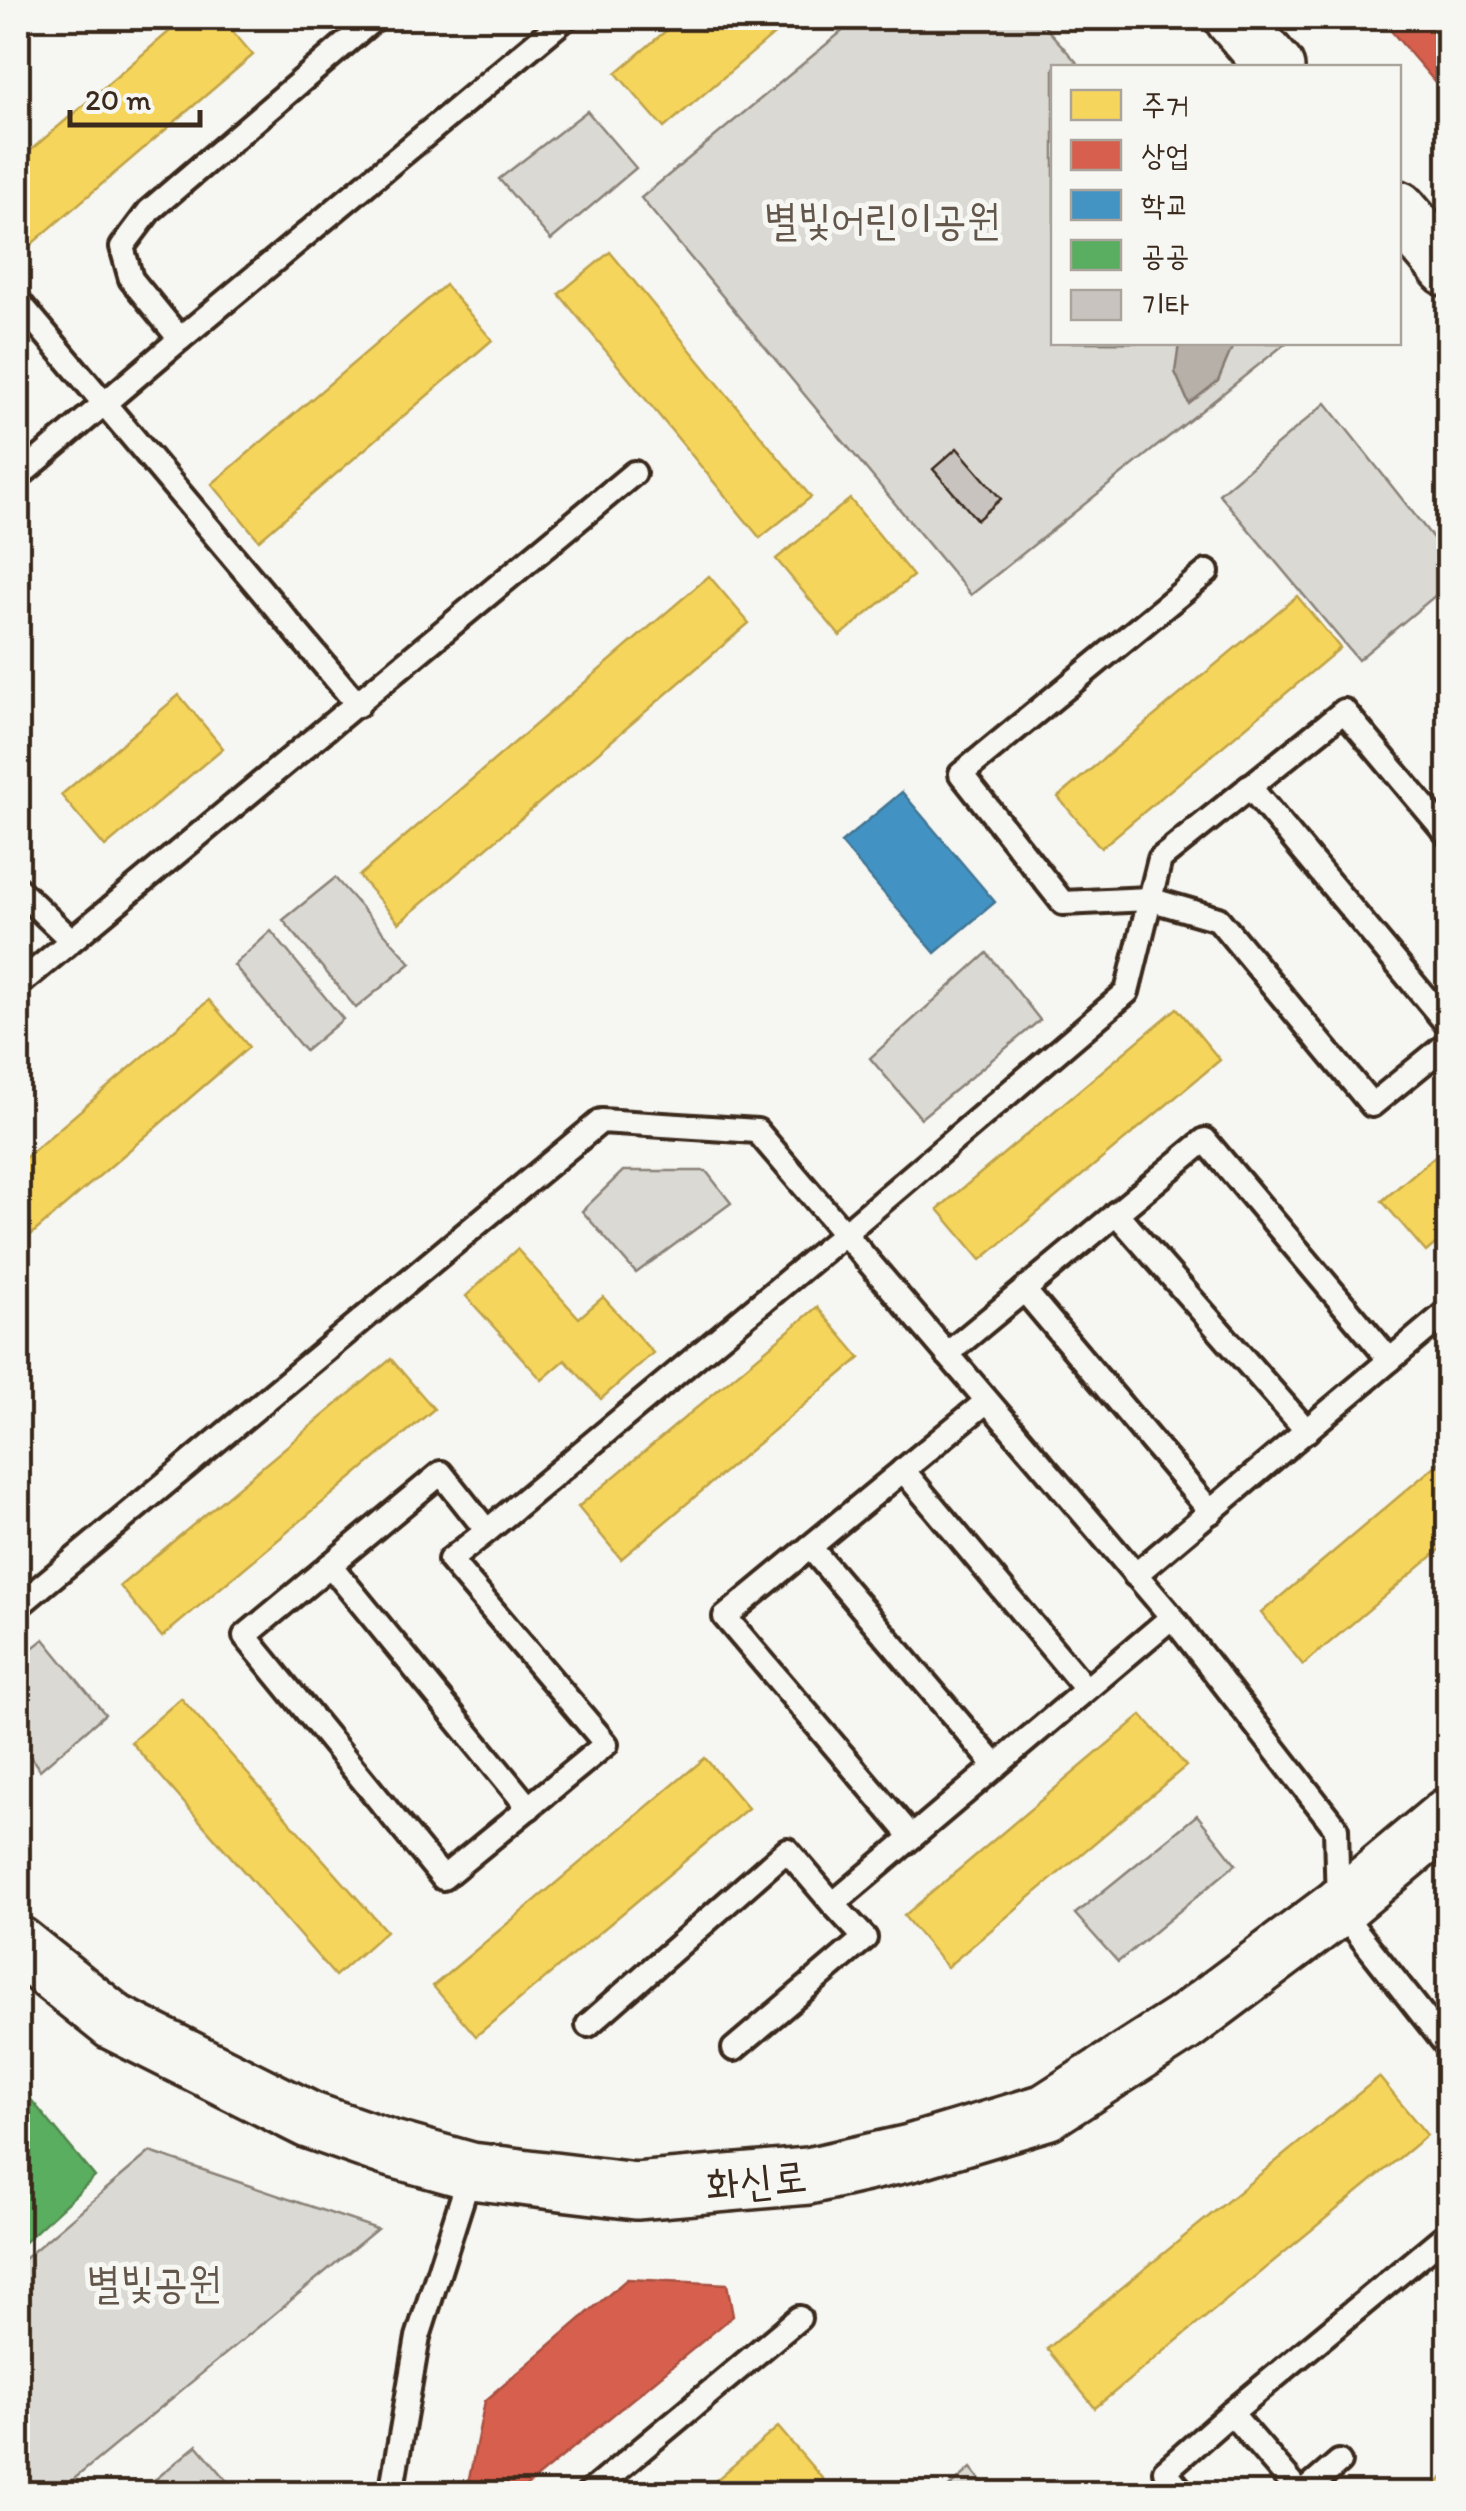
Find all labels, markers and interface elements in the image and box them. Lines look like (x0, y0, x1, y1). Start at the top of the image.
scale bar (70, 65, 200, 127)
legend (1051, 65, 1401, 345)
text: 20 m (85, 81, 151, 118)
text: 주거 (1141, 86, 1189, 123)
text: 상업 (1141, 136, 1189, 173)
text: 학교 (1141, 186, 1189, 223)
park label: 별빛어린이공원 (764, 194, 1000, 245)
text: 공공 (1141, 236, 1189, 273)
text: 기타 (1141, 286, 1189, 323)
street label: 화신로 (703, 2150, 809, 2211)
park label: 별빛공원 (86, 2257, 222, 2308)

